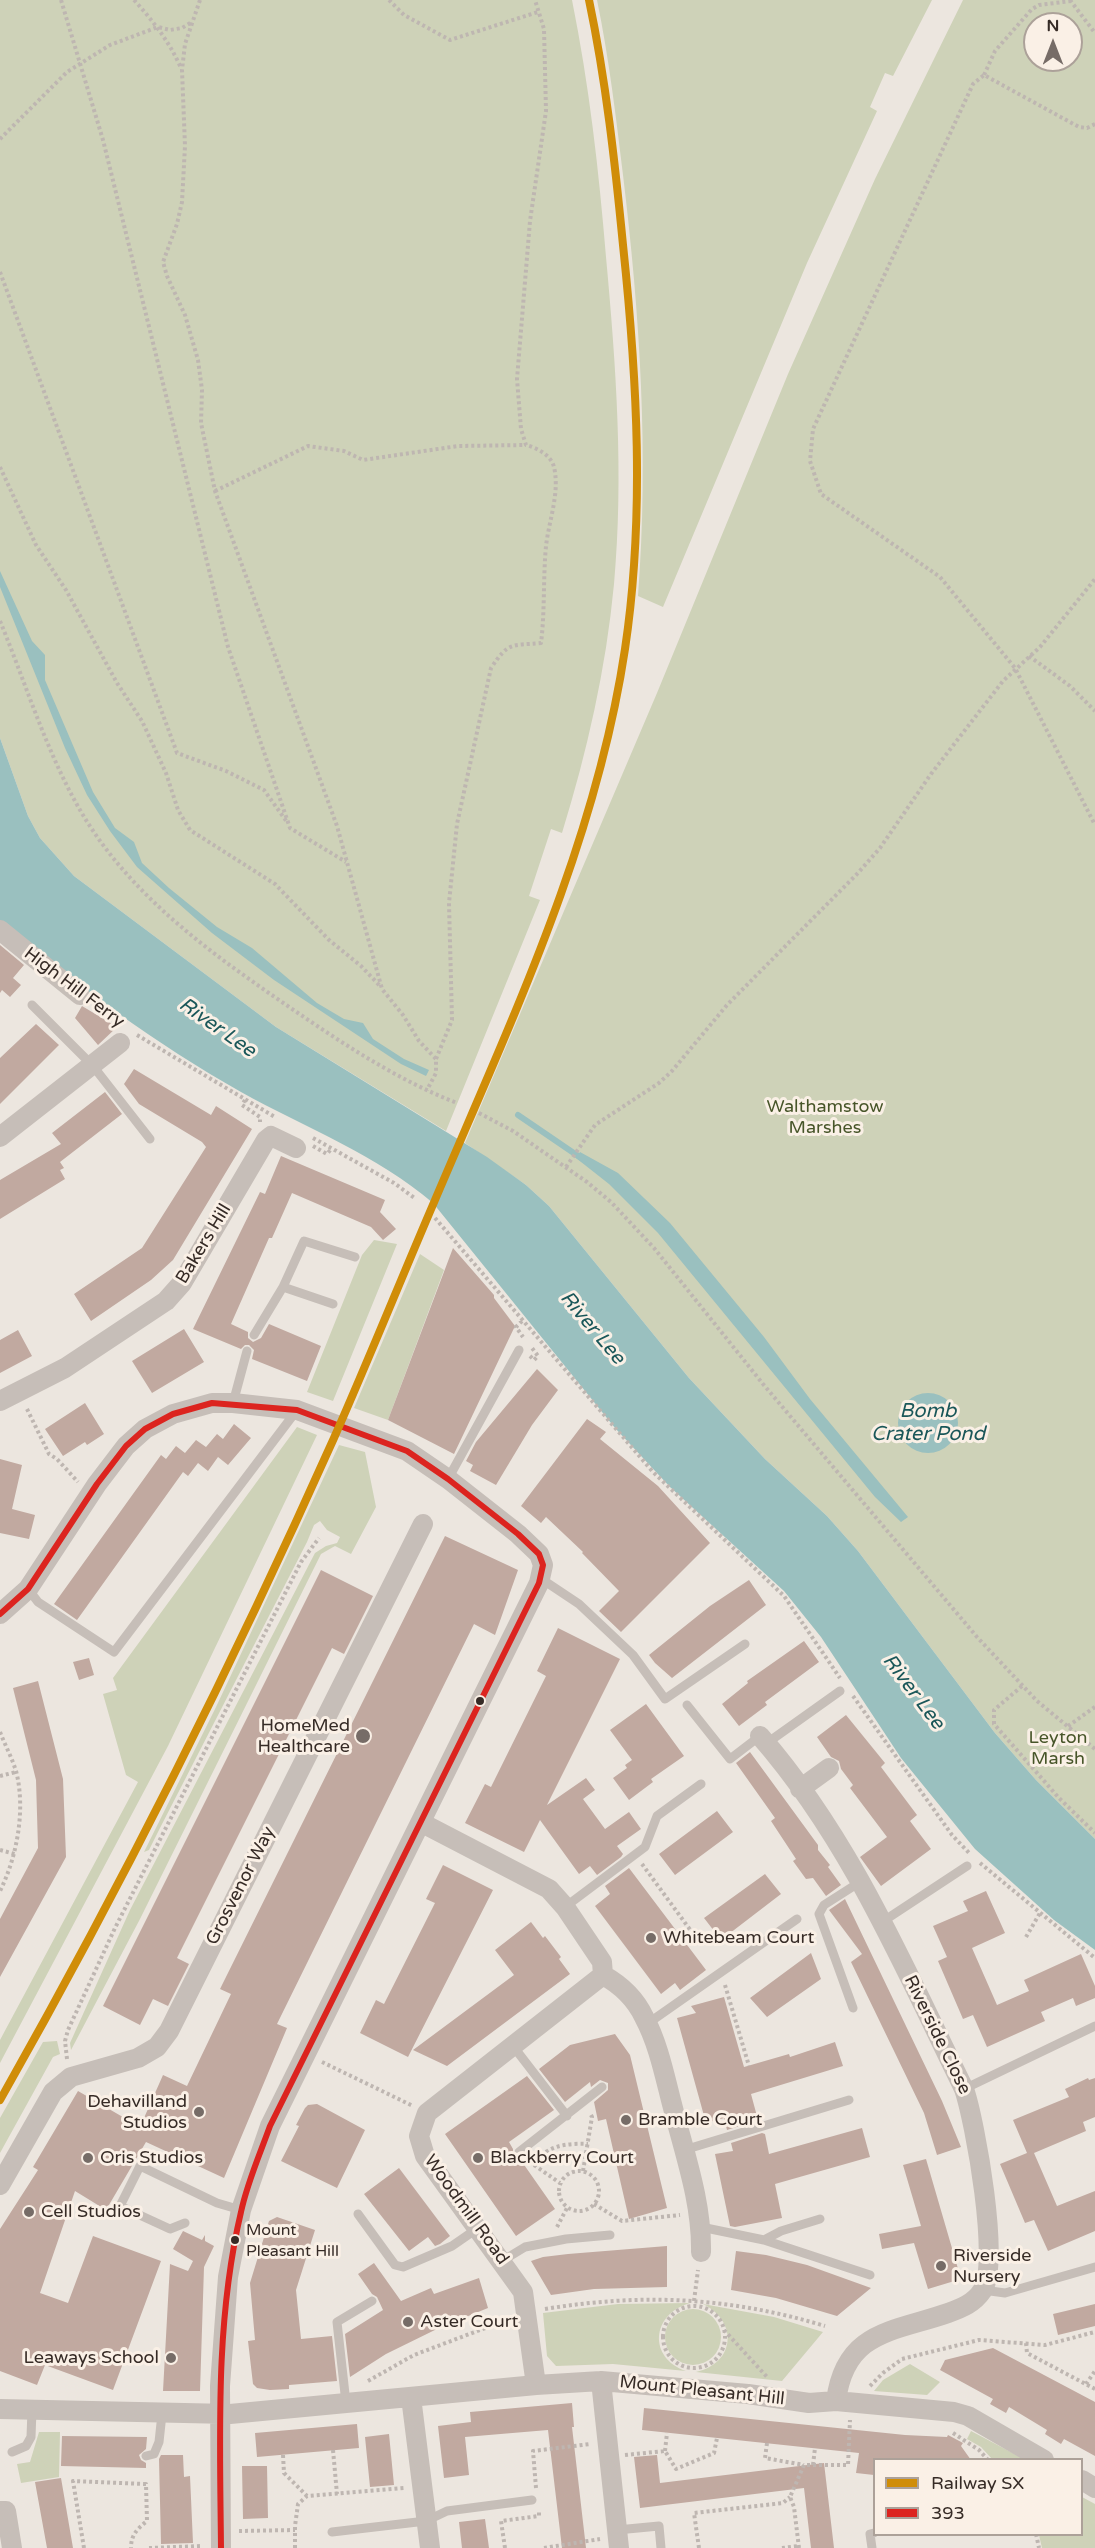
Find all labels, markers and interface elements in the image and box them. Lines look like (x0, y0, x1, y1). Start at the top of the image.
north arrow (1023, 12, 1083, 72)
text: N (1047, 16, 1059, 36)
street label: High Hill Ferry (19, 943, 129, 1033)
water label: River Lee (174, 993, 260, 1063)
park label: Walthamstow Marshes (767, 1096, 883, 1138)
street label: Bakers Hill (172, 1200, 236, 1288)
water label: River Lee (555, 1287, 629, 1369)
water label: Bomb Crater Pond (871, 1400, 985, 1447)
water label: River Lee (877, 1650, 949, 1734)
unlabelled marker (474, 1695, 486, 1707)
place label: HomeMed Healthcare (258, 1715, 350, 1758)
marker: HomeMed Healthcare (354, 1727, 372, 1745)
park label: Leyton Marsh (1028, 1727, 1088, 1770)
street label: Grosvenor Way (202, 1823, 280, 1949)
place label: Whitebeam Court (663, 1927, 814, 1949)
marker: Whitebeam Court (644, 1931, 658, 1945)
street label: Riverside Close (899, 1972, 975, 2098)
place label: Dehavilland Studios (87, 2091, 187, 2134)
marker: Dehavilland Studios (192, 2105, 206, 2119)
place label: Bramble Court (638, 2109, 762, 2131)
marker: Bramble Court (619, 2113, 633, 2127)
place label: Oris Studios (100, 2147, 203, 2169)
place label: Blackberry Court (490, 2147, 634, 2169)
marker: Oris Studios (81, 2151, 95, 2165)
street label: Woodmill Road (419, 2151, 513, 2269)
marker: Blackberry Court (471, 2151, 485, 2165)
place label: Cell Studios (41, 2201, 141, 2223)
marker: Cell Studios (22, 2205, 36, 2219)
place label: Mount Pleasant Hill (246, 2221, 339, 2259)
marker: Mount Pleasant Hill (229, 2234, 241, 2246)
place label: Riverside Nursery (953, 2245, 1031, 2288)
marker: Riverside Nursery (934, 2259, 948, 2273)
place label: Aster Court (420, 2311, 518, 2333)
marker: Aster Court (401, 2315, 415, 2329)
place label: Leaways School (23, 2347, 159, 2369)
marker: Leaways School (164, 2351, 178, 2365)
street label: Mount Pleasant Hill (618, 2372, 786, 2410)
legend (873, 2458, 1083, 2536)
text: Railway SX (931, 2472, 1024, 2494)
text: 393 (931, 2502, 965, 2524)

